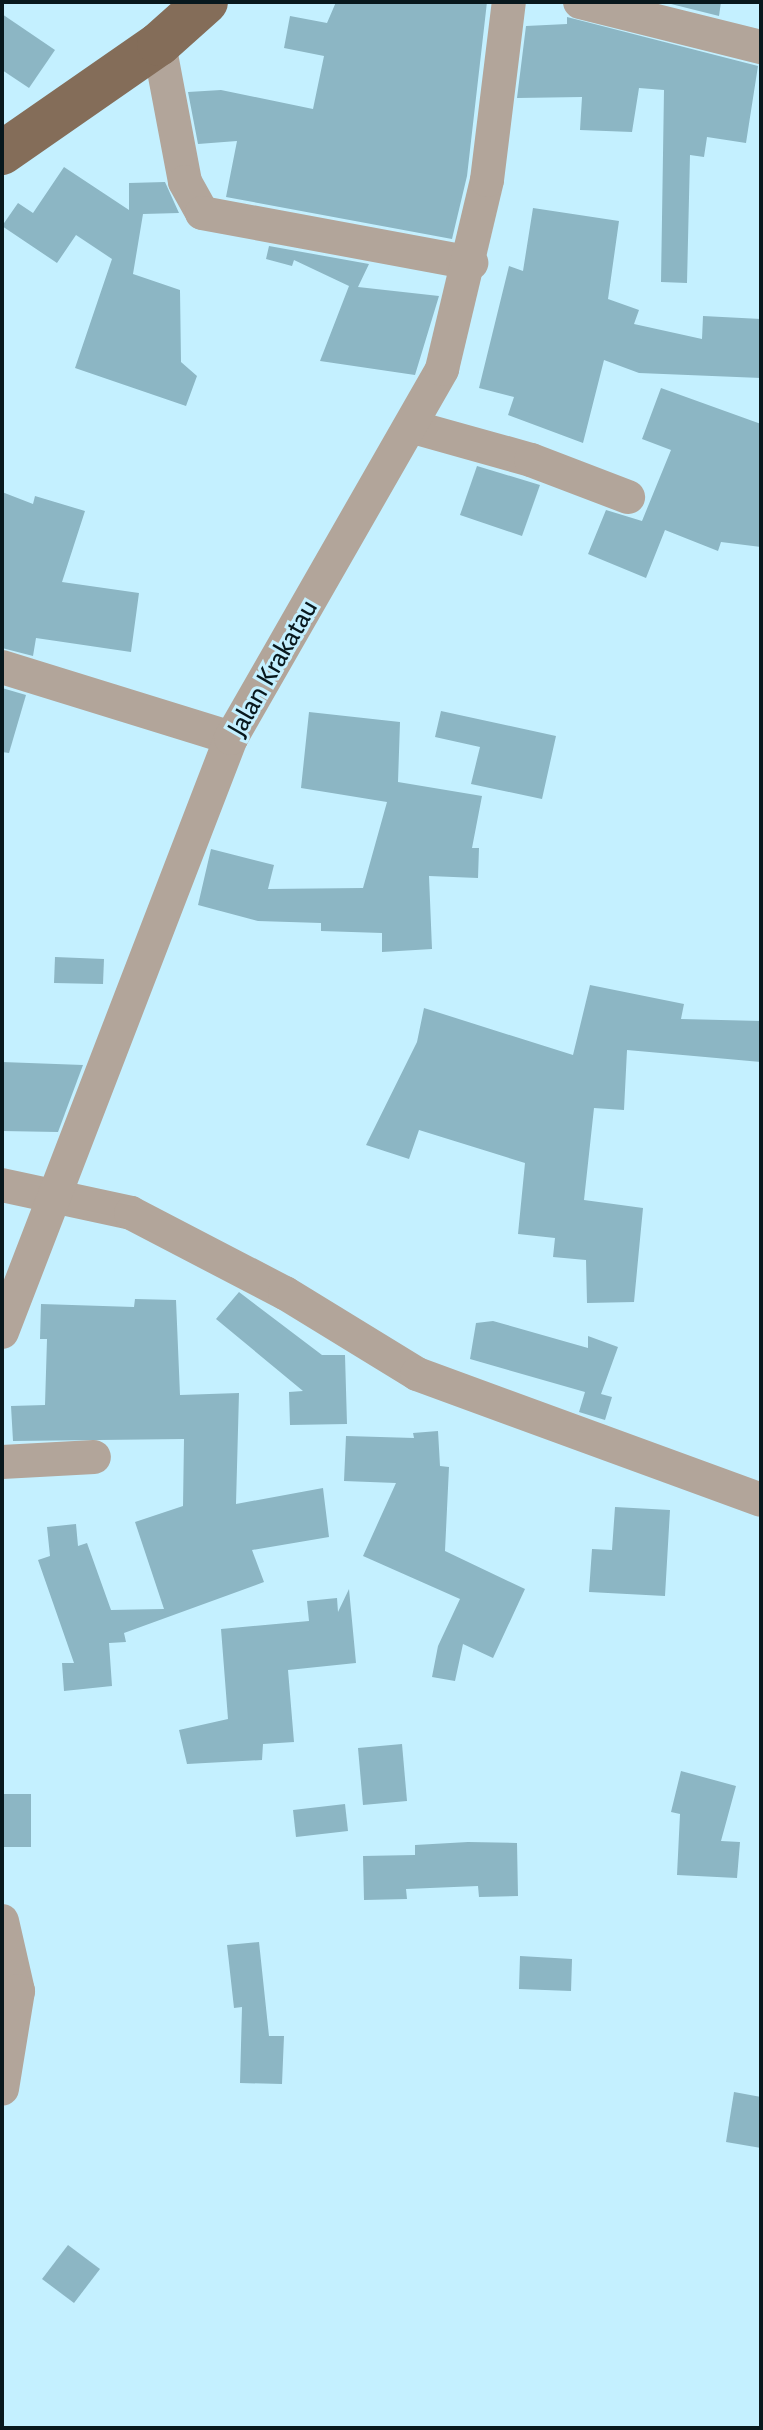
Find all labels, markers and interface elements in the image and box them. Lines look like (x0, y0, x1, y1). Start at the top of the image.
street label: Jalan Krakatau (222, 595, 324, 741)

